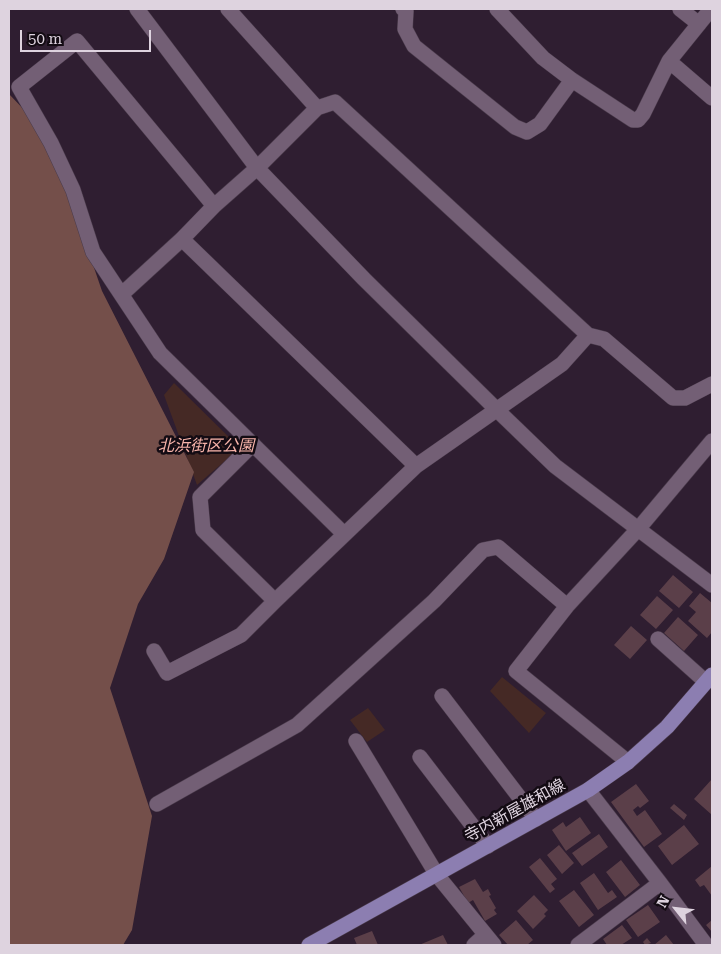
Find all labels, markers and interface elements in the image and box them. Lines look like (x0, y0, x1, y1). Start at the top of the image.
scale bar (22, 20, 154, 52)
text: 50 m (28, 30, 62, 48)
park label: 北浜街区公園 (158, 436, 254, 456)
street label: 寺内新屋雄和線 (461, 775, 569, 847)
north arrow (651, 884, 701, 934)
text: N (653, 893, 672, 910)

